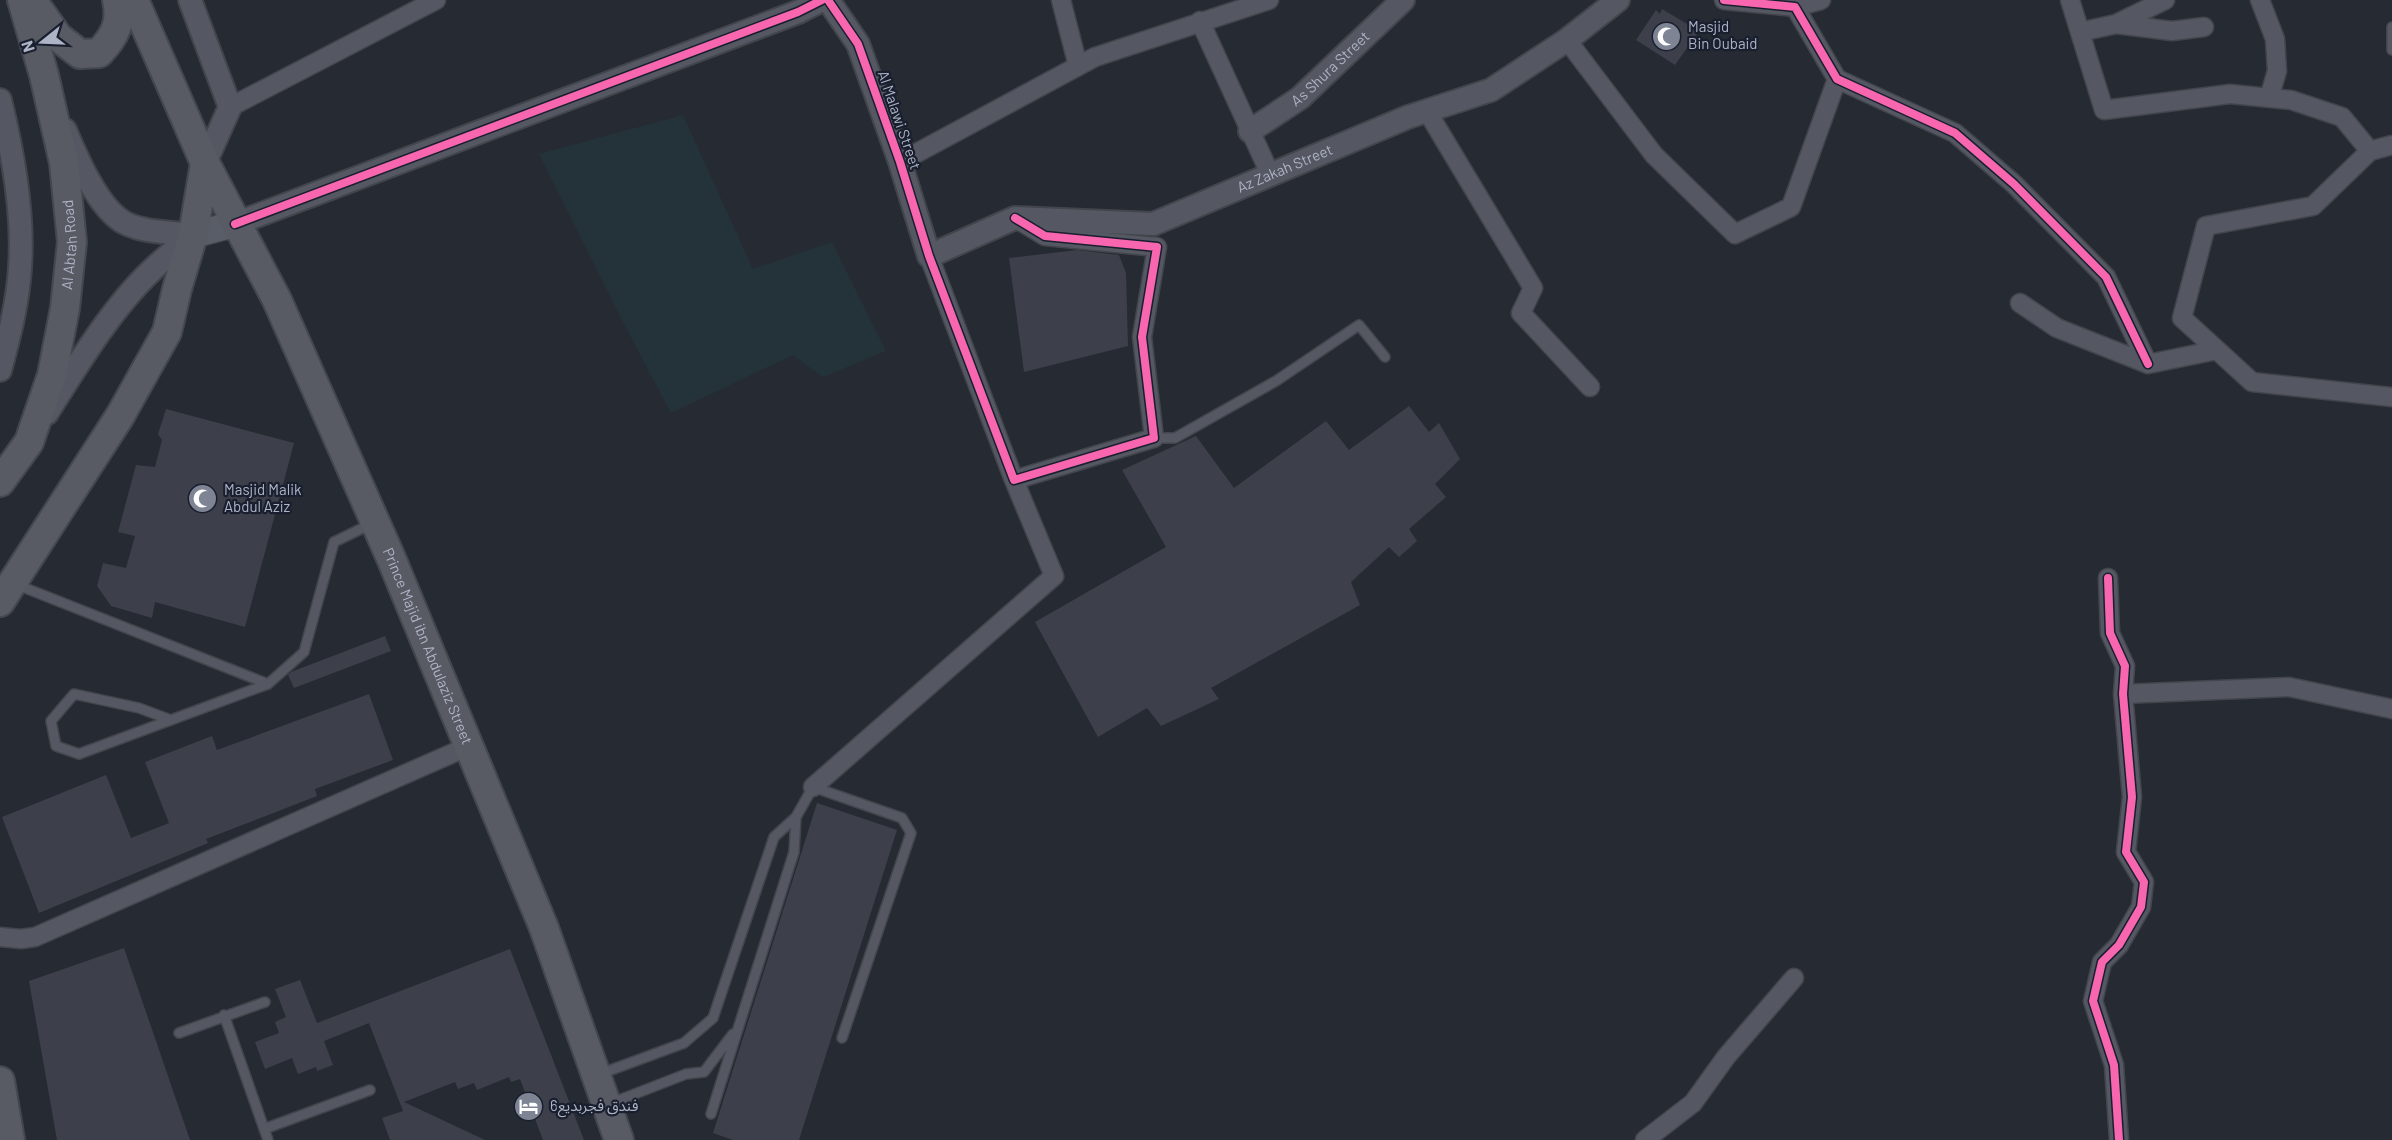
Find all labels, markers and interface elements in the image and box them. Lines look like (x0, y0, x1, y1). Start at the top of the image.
north arrow (12, 12, 72, 72)
place label: Masjid Bin Oubaid (1688, 17, 1758, 52)
mosque icon: Masjid Bin Oubaid (1651, 20, 1683, 52)
street label: As Shura Street (1287, 27, 1373, 109)
text: N (17, 39, 38, 55)
street label: Al Malawi Street (875, 68, 925, 172)
street label: Az Zakah Street (1234, 140, 1335, 196)
street label: Al Abtah Road (57, 199, 80, 291)
place label: Masjid Malik Abdul Aziz (224, 480, 302, 515)
mosque icon: Masjid Malik Abdul Aziz (187, 483, 219, 515)
street label: Prince Majid ibn Abdulaziz Street (380, 545, 477, 747)
hotel icon: فندق فجربديع6 (513, 1090, 545, 1122)
place label: فندق فجربديع6 (550, 1096, 639, 1118)

